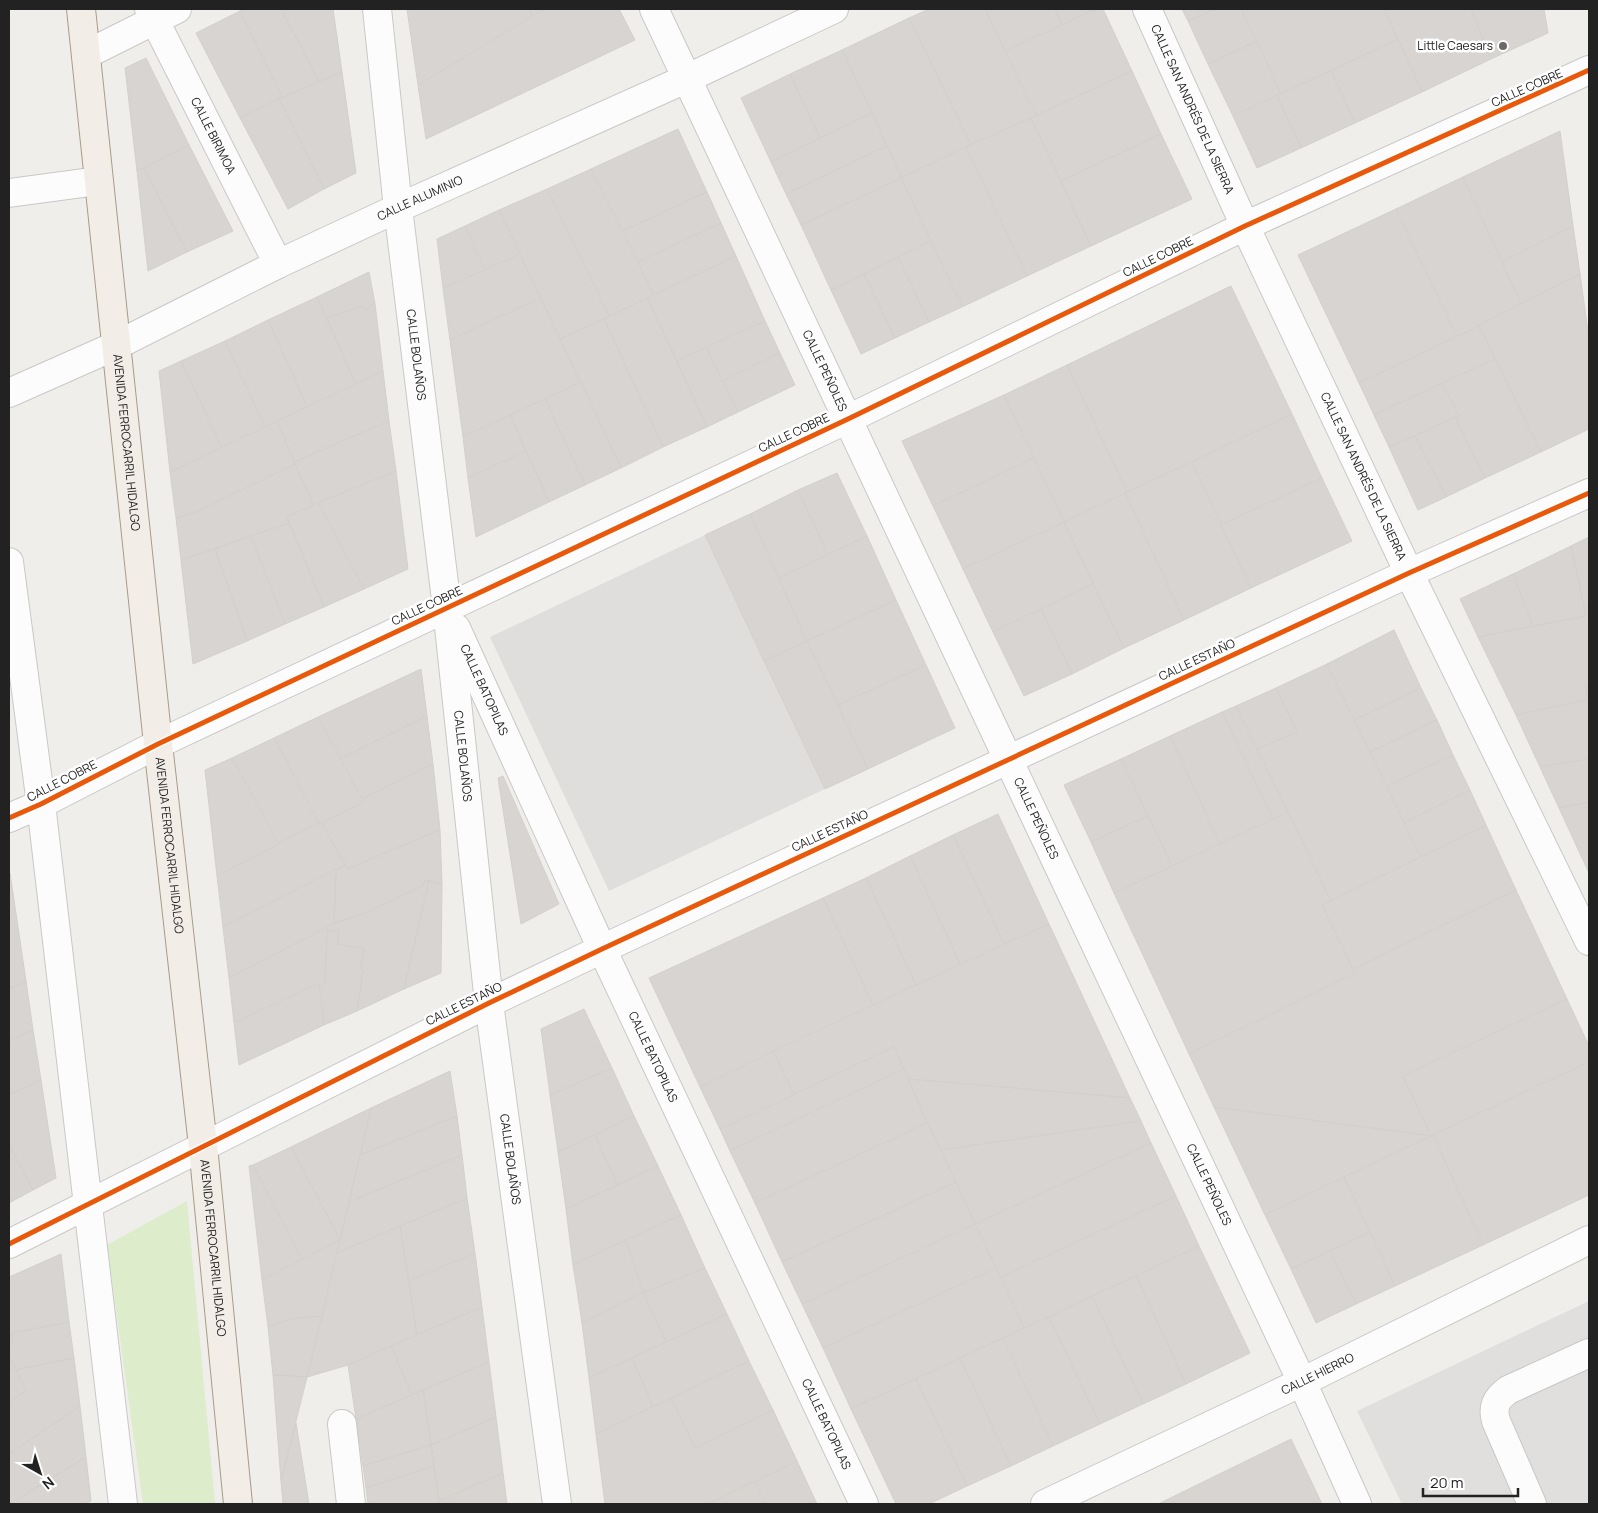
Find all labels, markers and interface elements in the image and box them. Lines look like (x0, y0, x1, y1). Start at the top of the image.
street label: CALLE SAN ANDRÉS DE LA SIERRA (1147, 22, 1239, 197)
place label: Little Caesars (1417, 37, 1493, 54)
marker: Little Caesars (1497, 40, 1509, 52)
street label: CALLE COBRE (1488, 64, 1565, 111)
street label: CALLE BIRIMOA (187, 94, 240, 177)
street label: CALLE ALUMINIO (374, 171, 466, 225)
street label: CALLE COBRE (1120, 232, 1196, 281)
street label: CALLE BOLAÑOS (402, 308, 430, 401)
street label: CALLE PEÑOLES (799, 327, 852, 414)
street label: AVENIDA FERROCARRIL HIDALGO (109, 353, 145, 532)
street label: CALLE SAN ANDRÉS DE LA SIERRA (1317, 389, 1411, 563)
street label: CALLE COBRE (756, 409, 832, 456)
street label: CALLE COBRE (389, 582, 465, 629)
street label: CALLE ESTAÑO (1156, 634, 1238, 685)
street label: CALLE BATOPILAS (456, 641, 513, 738)
street label: CALLE BOLAÑOS (450, 710, 477, 802)
street label: CALLE COBRE (24, 756, 100, 805)
street label: AVENIDA FERROCARRIL HIDALGO (152, 756, 188, 935)
street label: CALLE PEÑOLES (1010, 774, 1063, 862)
street label: CALLE ESTAÑO (789, 805, 871, 856)
street label: CALLE ESTAÑO (423, 978, 505, 1029)
street label: CALLE BATOPILAS (625, 1009, 682, 1105)
street label: CALLE BOLAÑOS (496, 1113, 525, 1206)
street label: CALLE PEÑOLES (1183, 1141, 1236, 1228)
street label: AVENIDA FERROCARRIL HIDALGO (196, 1159, 231, 1338)
street label: CALLE HIERRO (1278, 1348, 1357, 1399)
street label: CALLE BATOPILAS (798, 1376, 855, 1472)
north arrow (15, 1448, 65, 1498)
scale bar (1423, 1466, 1518, 1498)
text: 20 m (1430, 1472, 1463, 1493)
text: N (39, 1473, 58, 1494)

